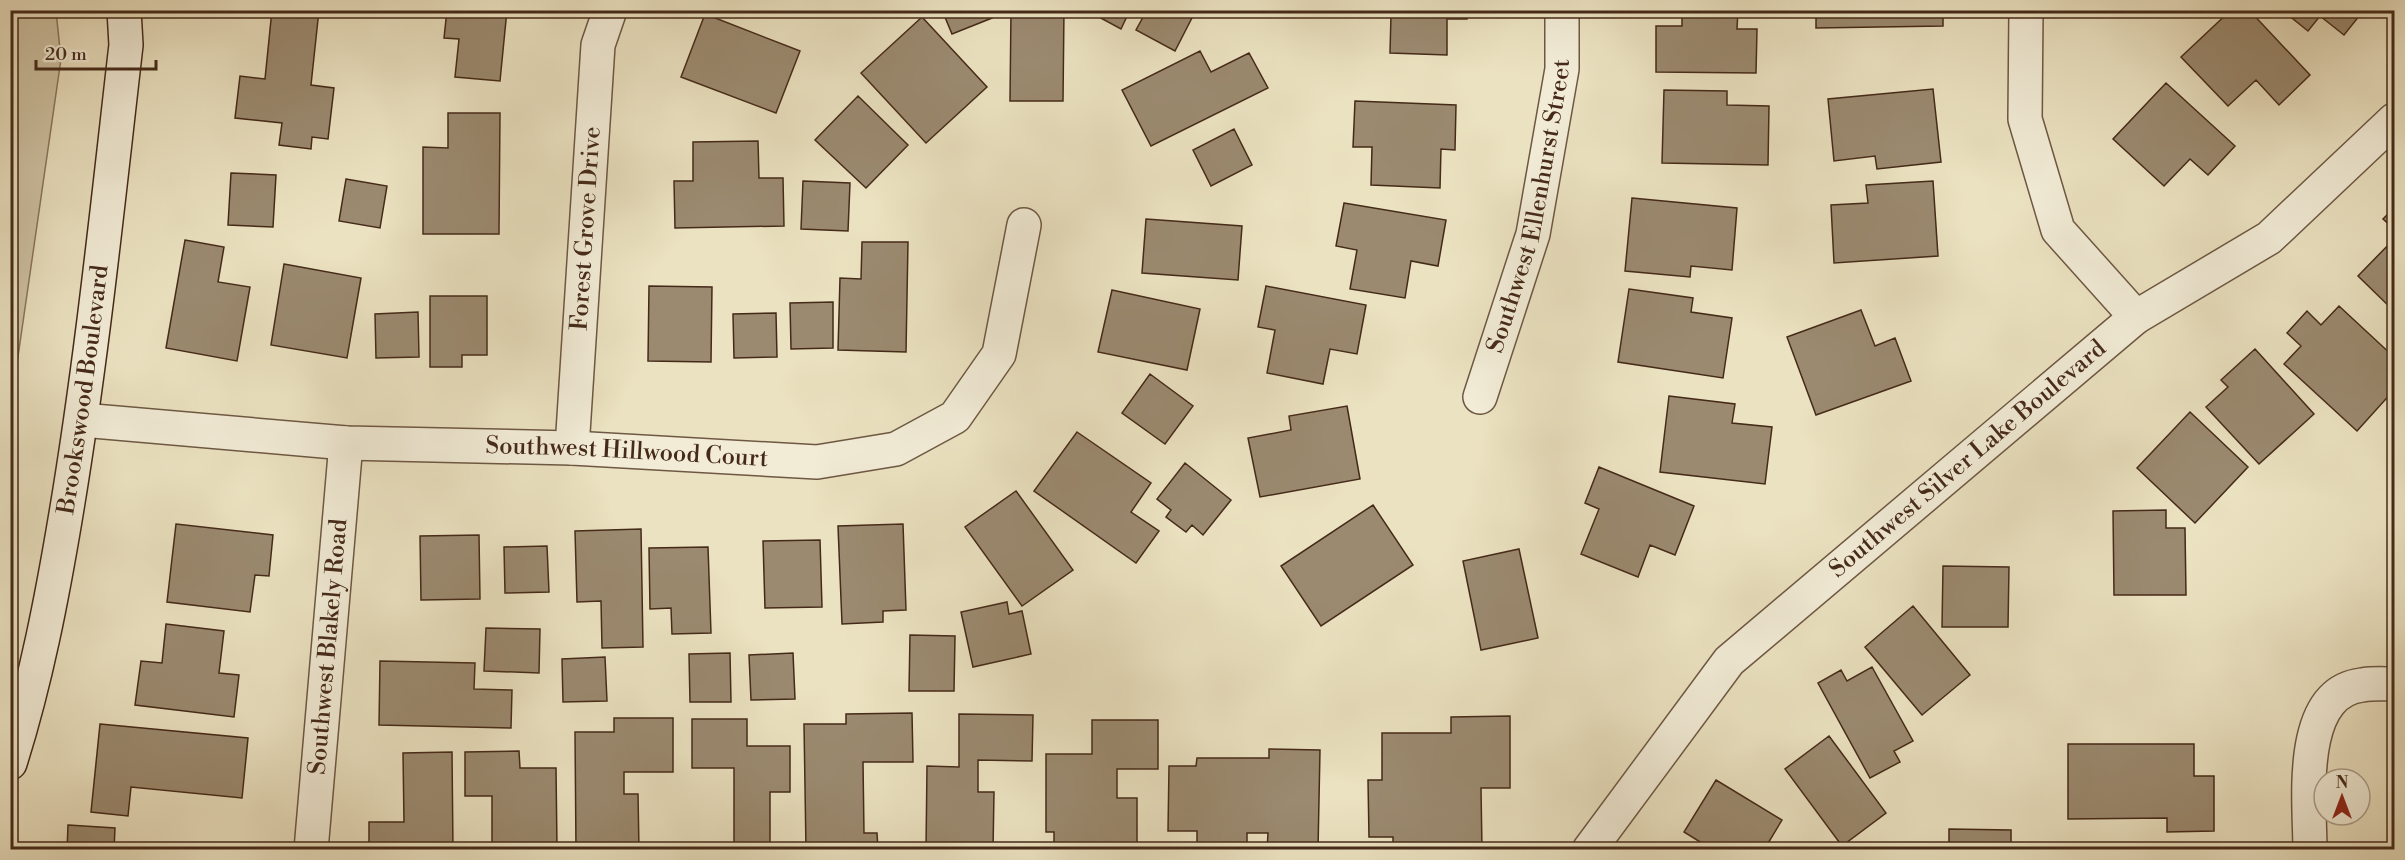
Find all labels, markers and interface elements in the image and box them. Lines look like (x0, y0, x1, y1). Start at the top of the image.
scale bar (36, 33, 156, 71)
text: 20 m (45, 43, 87, 66)
street label: Southwest Ellenhurst Street (1480, 59, 1577, 357)
street label: Forest Grove Drive (565, 125, 608, 332)
street label: Brookswood Boulevard (51, 263, 116, 518)
street label: Southwest Silver Lake Boulevard (1823, 333, 2113, 585)
street label: Southwest Hillwood Court (485, 431, 770, 474)
street label: Southwest Blakely Road (303, 517, 354, 776)
north arrow (2312, 767, 2372, 827)
text: N (2336, 773, 2349, 793)

